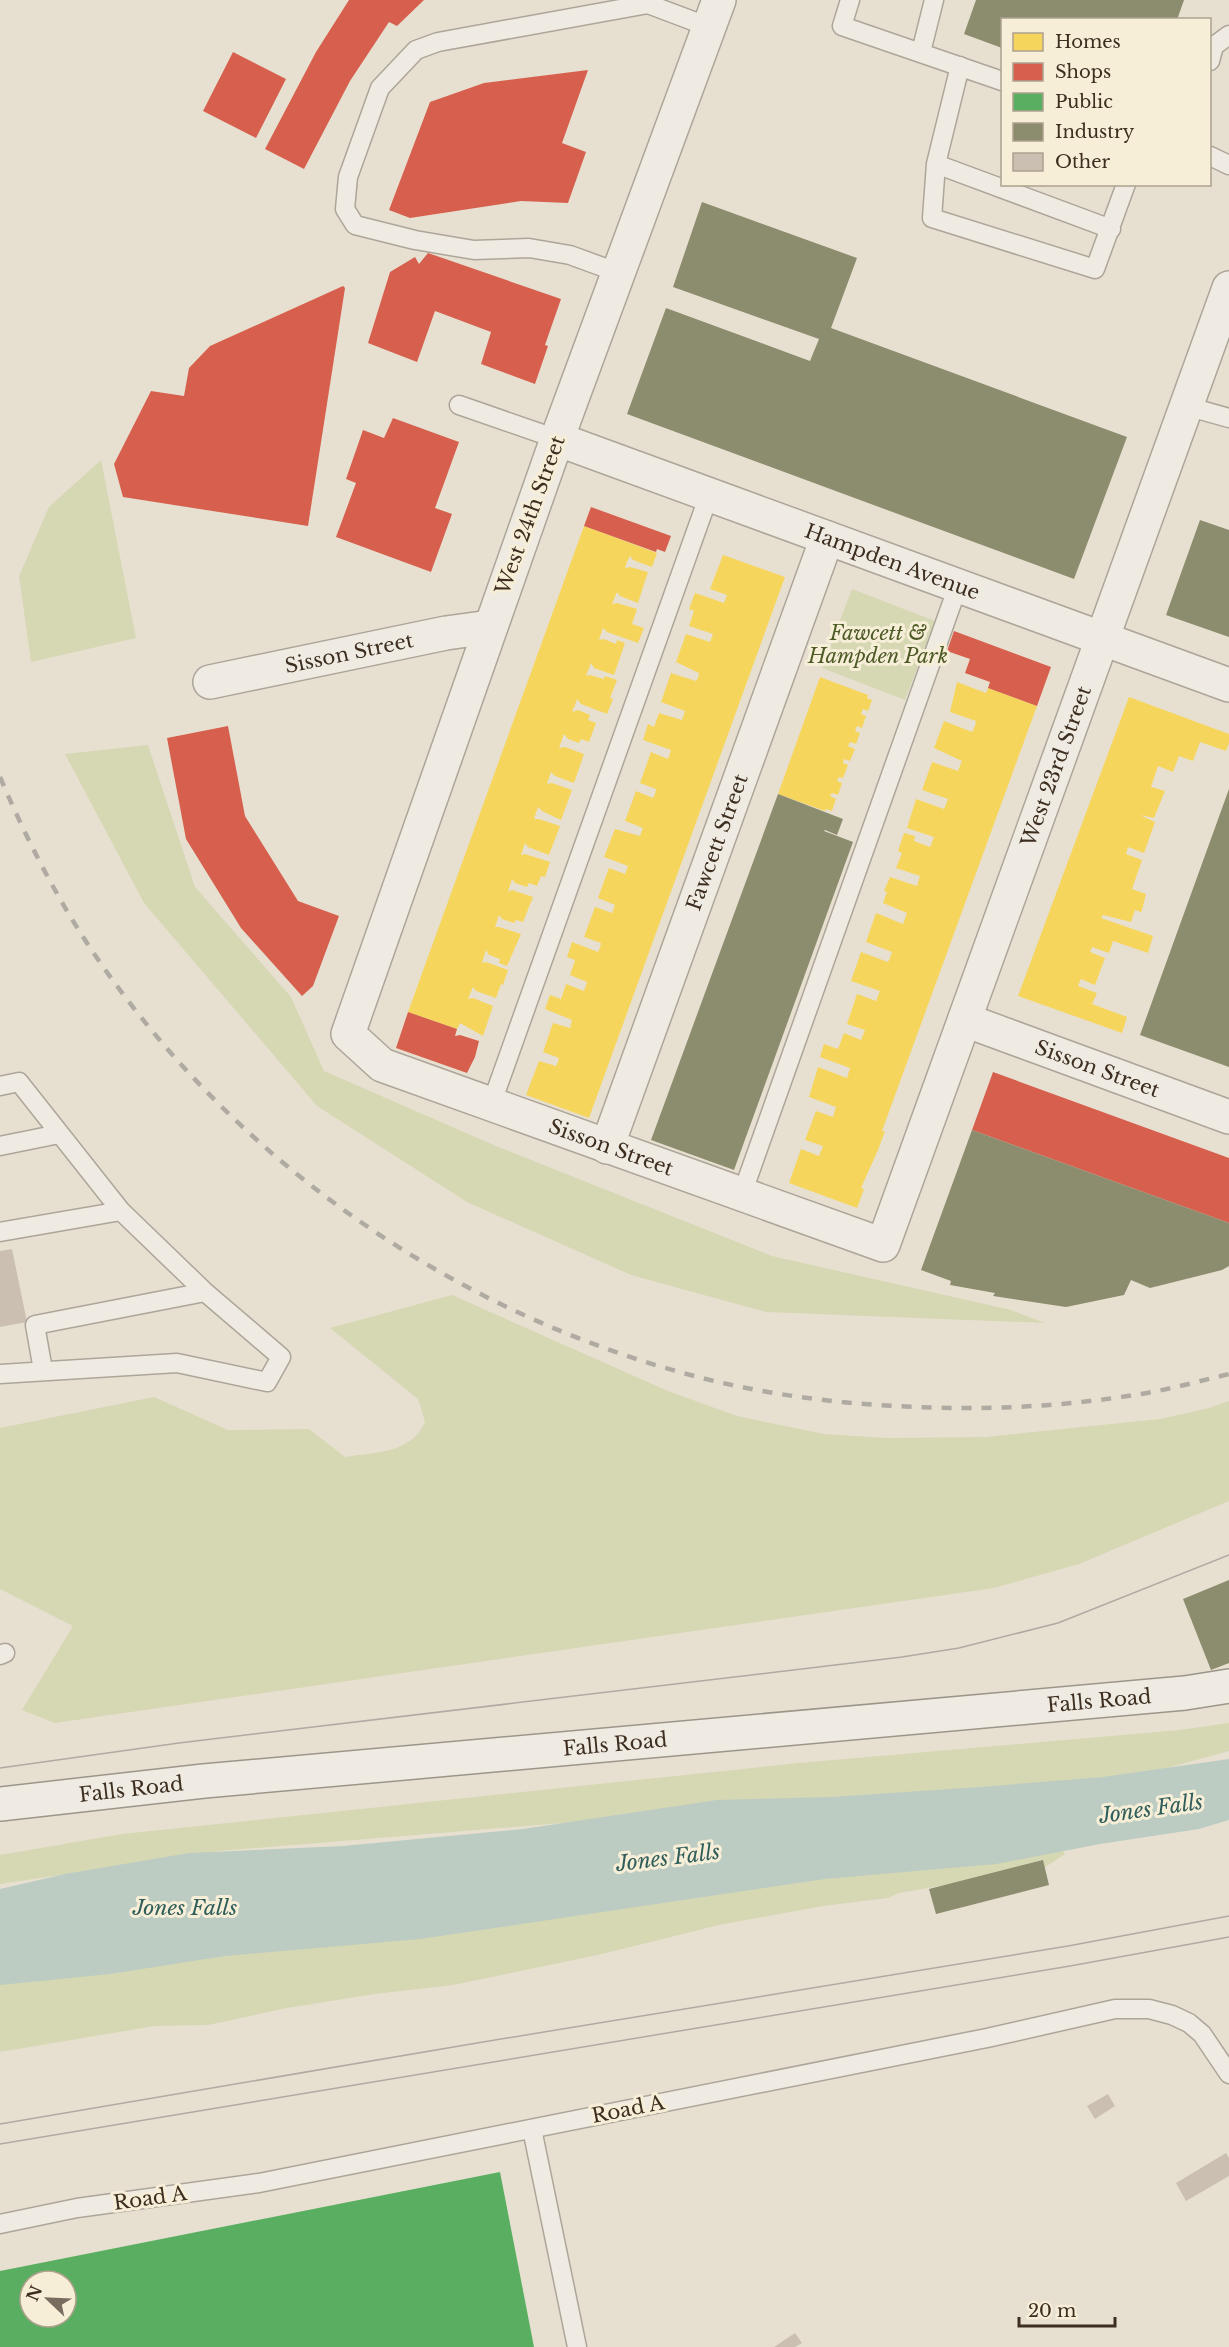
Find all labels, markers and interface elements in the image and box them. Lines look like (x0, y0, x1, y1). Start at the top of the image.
legend (1001, 18, 1211, 186)
text: Homes (1055, 31, 1121, 53)
text: Shops (1055, 61, 1111, 83)
text: Public (1055, 91, 1113, 113)
text: Industry (1055, 121, 1135, 143)
text: Other (1055, 151, 1111, 173)
street label: West 24th Street (490, 432, 570, 599)
street label: Hampden Avenue (801, 519, 983, 605)
park label: Fawcett & Hampden Park (807, 621, 948, 668)
street label: Sisson Street (283, 628, 416, 678)
street label: West 23rd Street (1016, 682, 1096, 851)
street label: Fawcett Street (681, 770, 753, 914)
street label: Sisson Street (1032, 1035, 1163, 1103)
street label: Sisson Street (545, 1114, 677, 1181)
street label: Falls Road (1046, 1684, 1152, 1717)
street label: Falls Road (562, 1727, 668, 1761)
street label: Falls Road (78, 1771, 185, 1807)
water label: Jones Falls (1097, 1789, 1204, 1829)
water label: Jones Falls (614, 1839, 721, 1877)
water label: Jones Falls (132, 1895, 237, 1921)
street label: Road A (590, 2090, 667, 2128)
street label: Road A (112, 2181, 189, 2215)
north arrow (18, 2269, 78, 2329)
text: N (22, 2282, 46, 2304)
scale bar (1019, 2290, 1115, 2328)
text: 20 m (1028, 2300, 1076, 2322)

